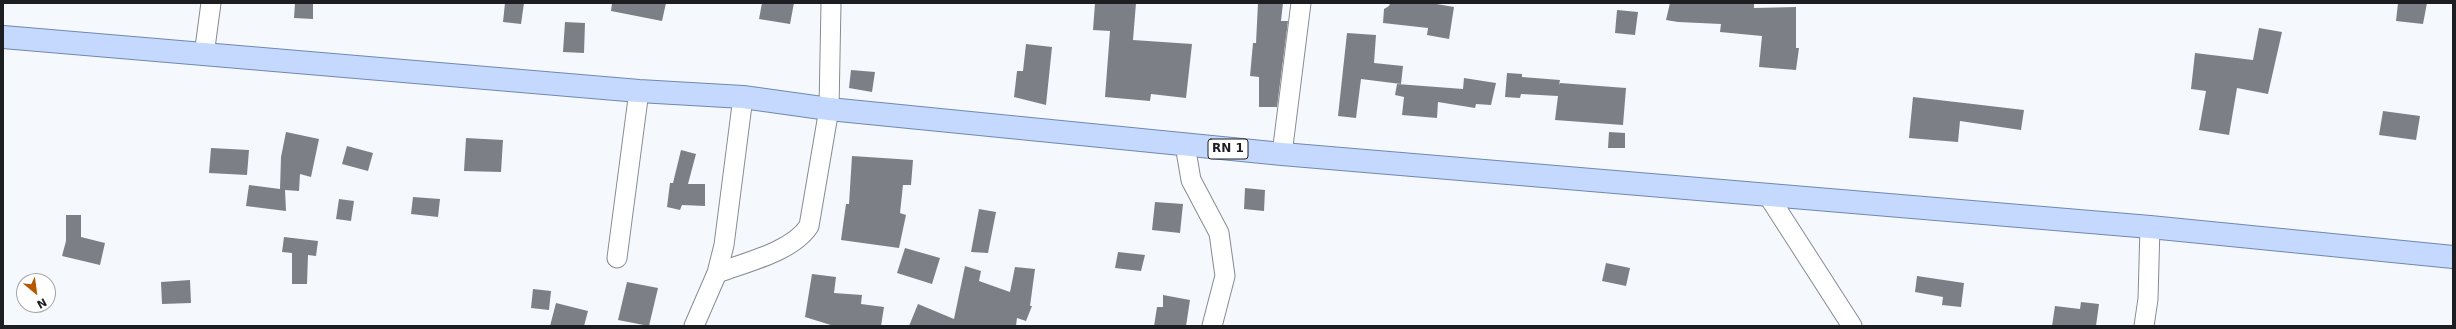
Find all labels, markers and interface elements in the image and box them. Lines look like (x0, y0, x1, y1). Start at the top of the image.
road number: RN 1 (1208, 139, 1248, 159)
north arrow (16, 273, 56, 313)
text: N (34, 295, 49, 311)

